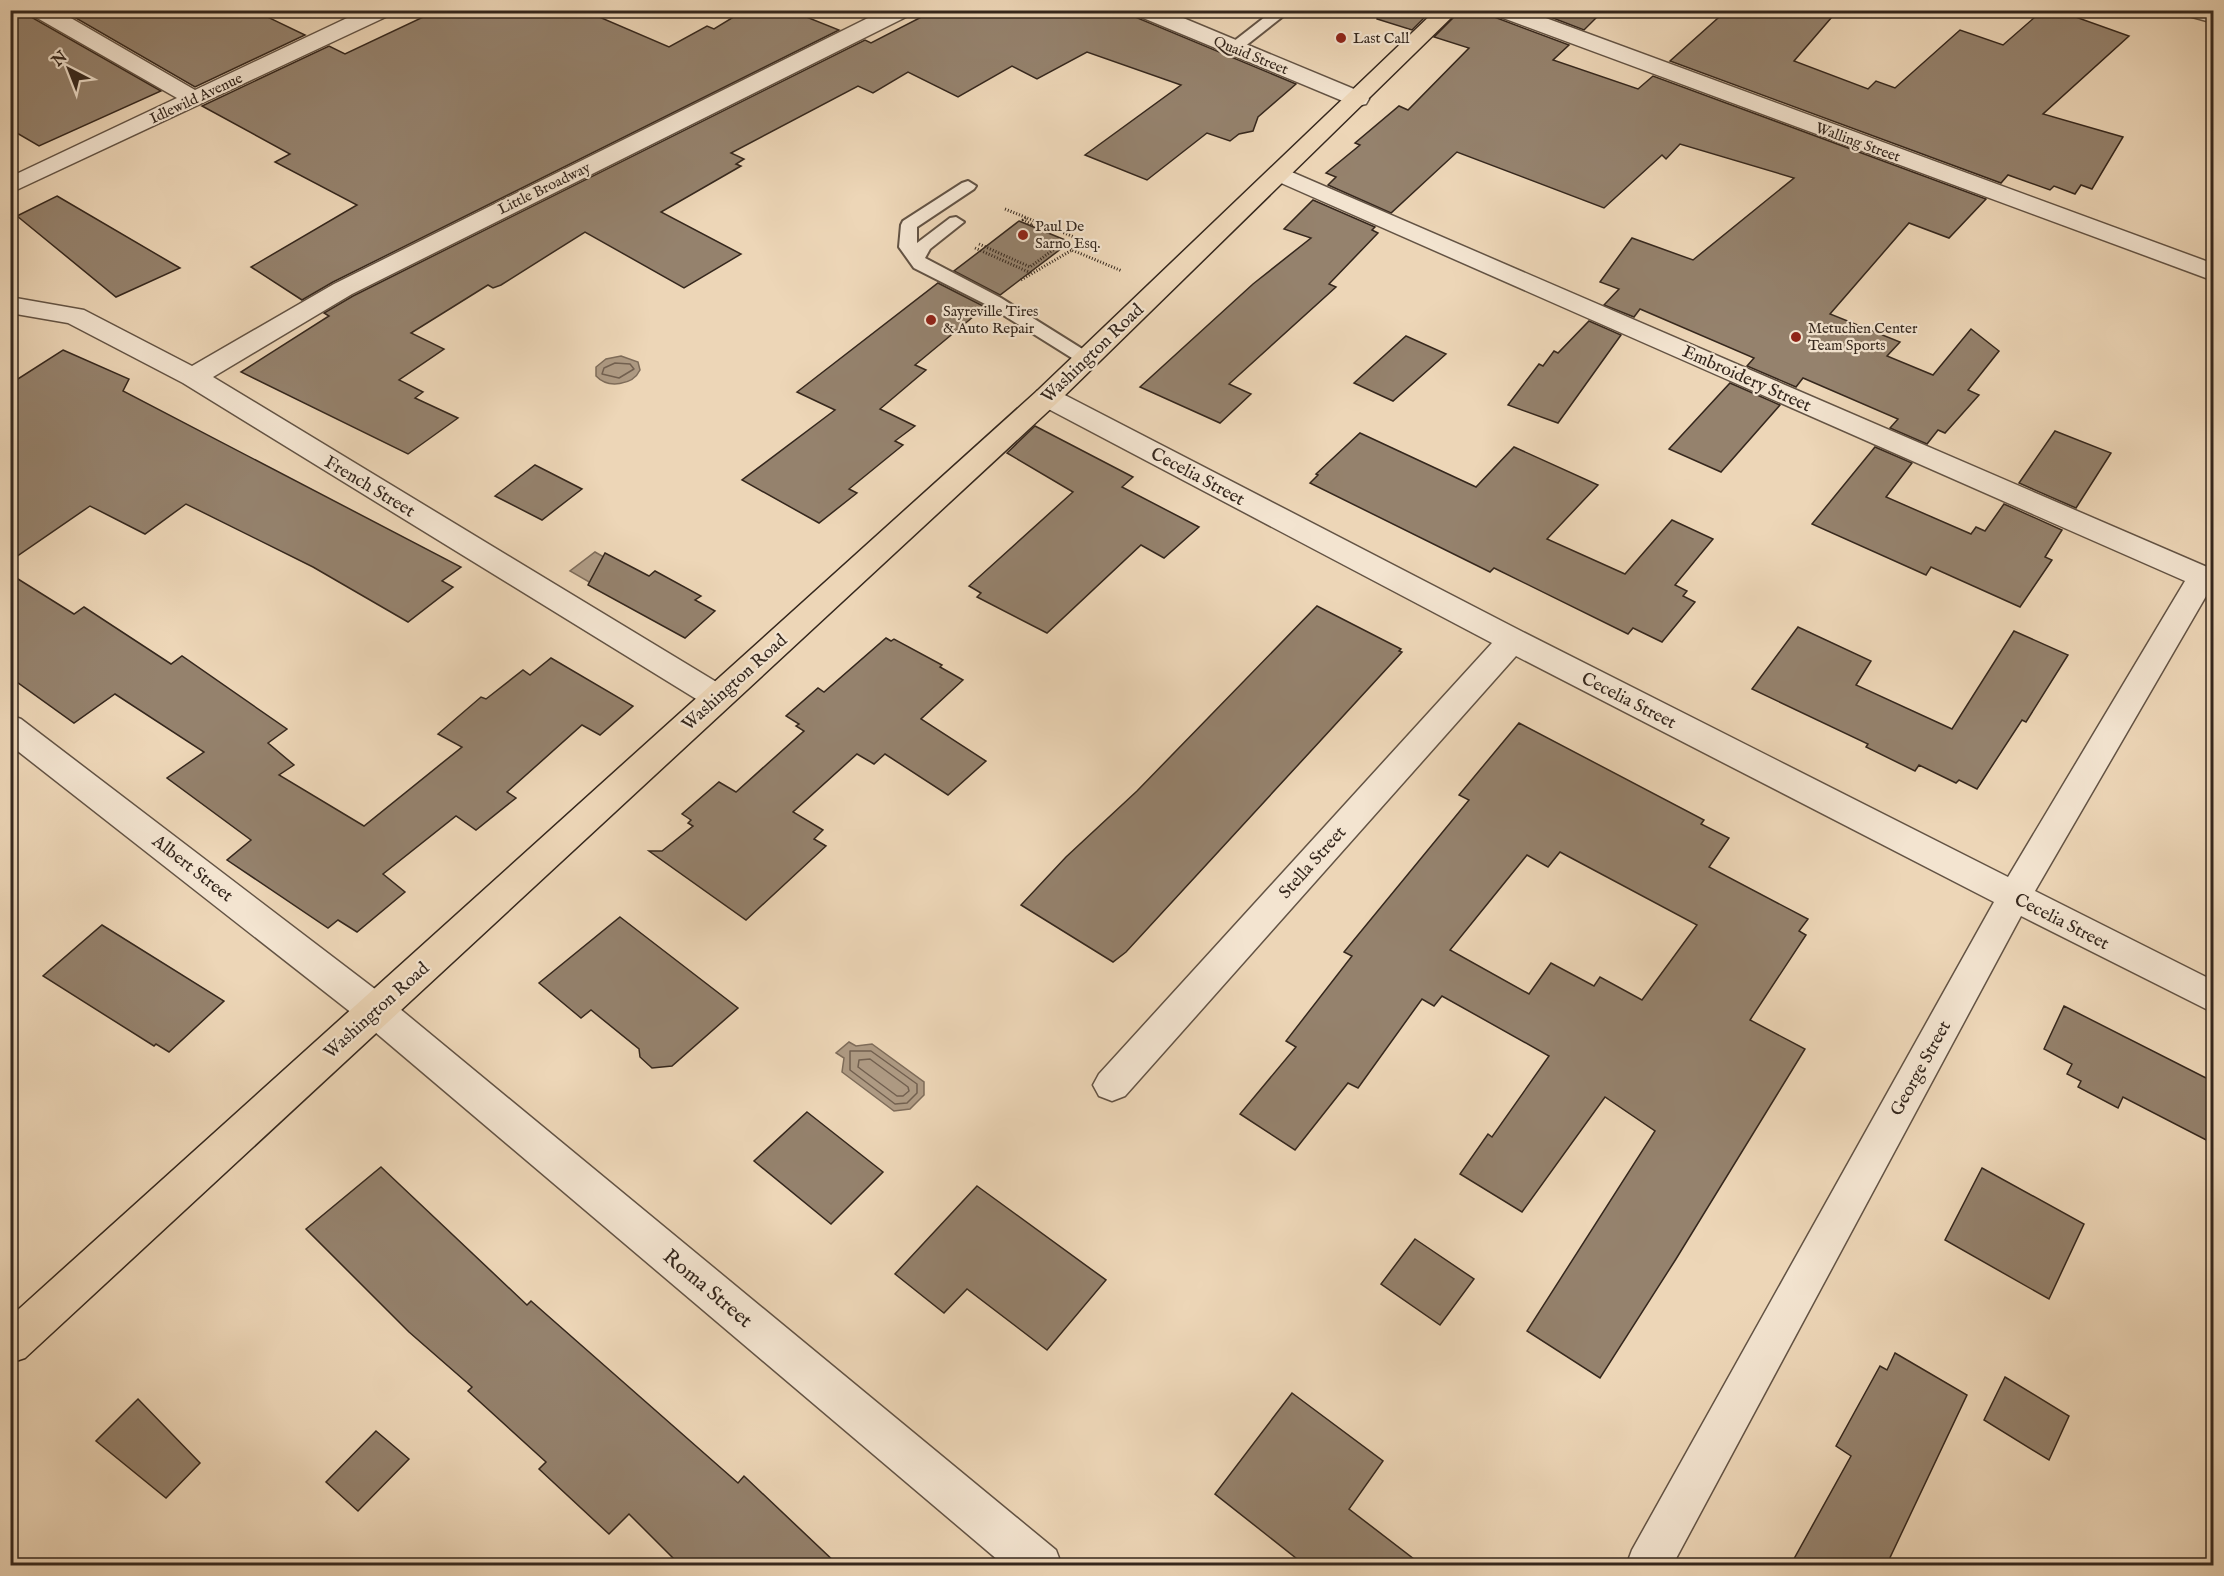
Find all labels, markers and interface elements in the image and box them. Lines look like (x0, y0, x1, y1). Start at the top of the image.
place label: Last Call (1353, 29, 1410, 48)
marker: Last Call (1334, 31, 1348, 45)
street label: Quaid Street (1211, 32, 1291, 79)
north arrow (39, 39, 99, 99)
text: N (48, 47, 72, 72)
street label: Idlewild Avenue (147, 69, 246, 128)
street label: Walling Street (1813, 118, 1903, 167)
street label: Little Broadway (495, 158, 594, 219)
place label: Paul De Sarno Esq. (1035, 217, 1100, 253)
marker: Paul De Sarno Esq. (1016, 228, 1030, 242)
street label: Washington Road (1037, 299, 1149, 409)
place label: Sayreville Tires & Auto Repair (943, 302, 1038, 338)
marker: Sayreville Tires & Auto Repair (924, 313, 938, 327)
place label: Metuchen Center Team Sports (1808, 319, 1918, 355)
marker: Metuchen Center Team Sports (1789, 330, 1803, 344)
street label: Embroidery Street (1678, 341, 1814, 418)
street label: Cecelia Street (1146, 443, 1248, 512)
street label: French Street (320, 451, 419, 523)
street label: Washington Road (678, 629, 793, 736)
street label: Cecelia Street (1577, 668, 1680, 735)
street label: Stella Street (1274, 822, 1352, 904)
street label: Albert Street (146, 830, 237, 908)
street label: Cecelia Street (2010, 889, 2113, 956)
street label: Washington Road (320, 957, 435, 1064)
street label: George Street (1886, 1017, 1957, 1120)
street label: Roma Street (657, 1244, 758, 1335)

